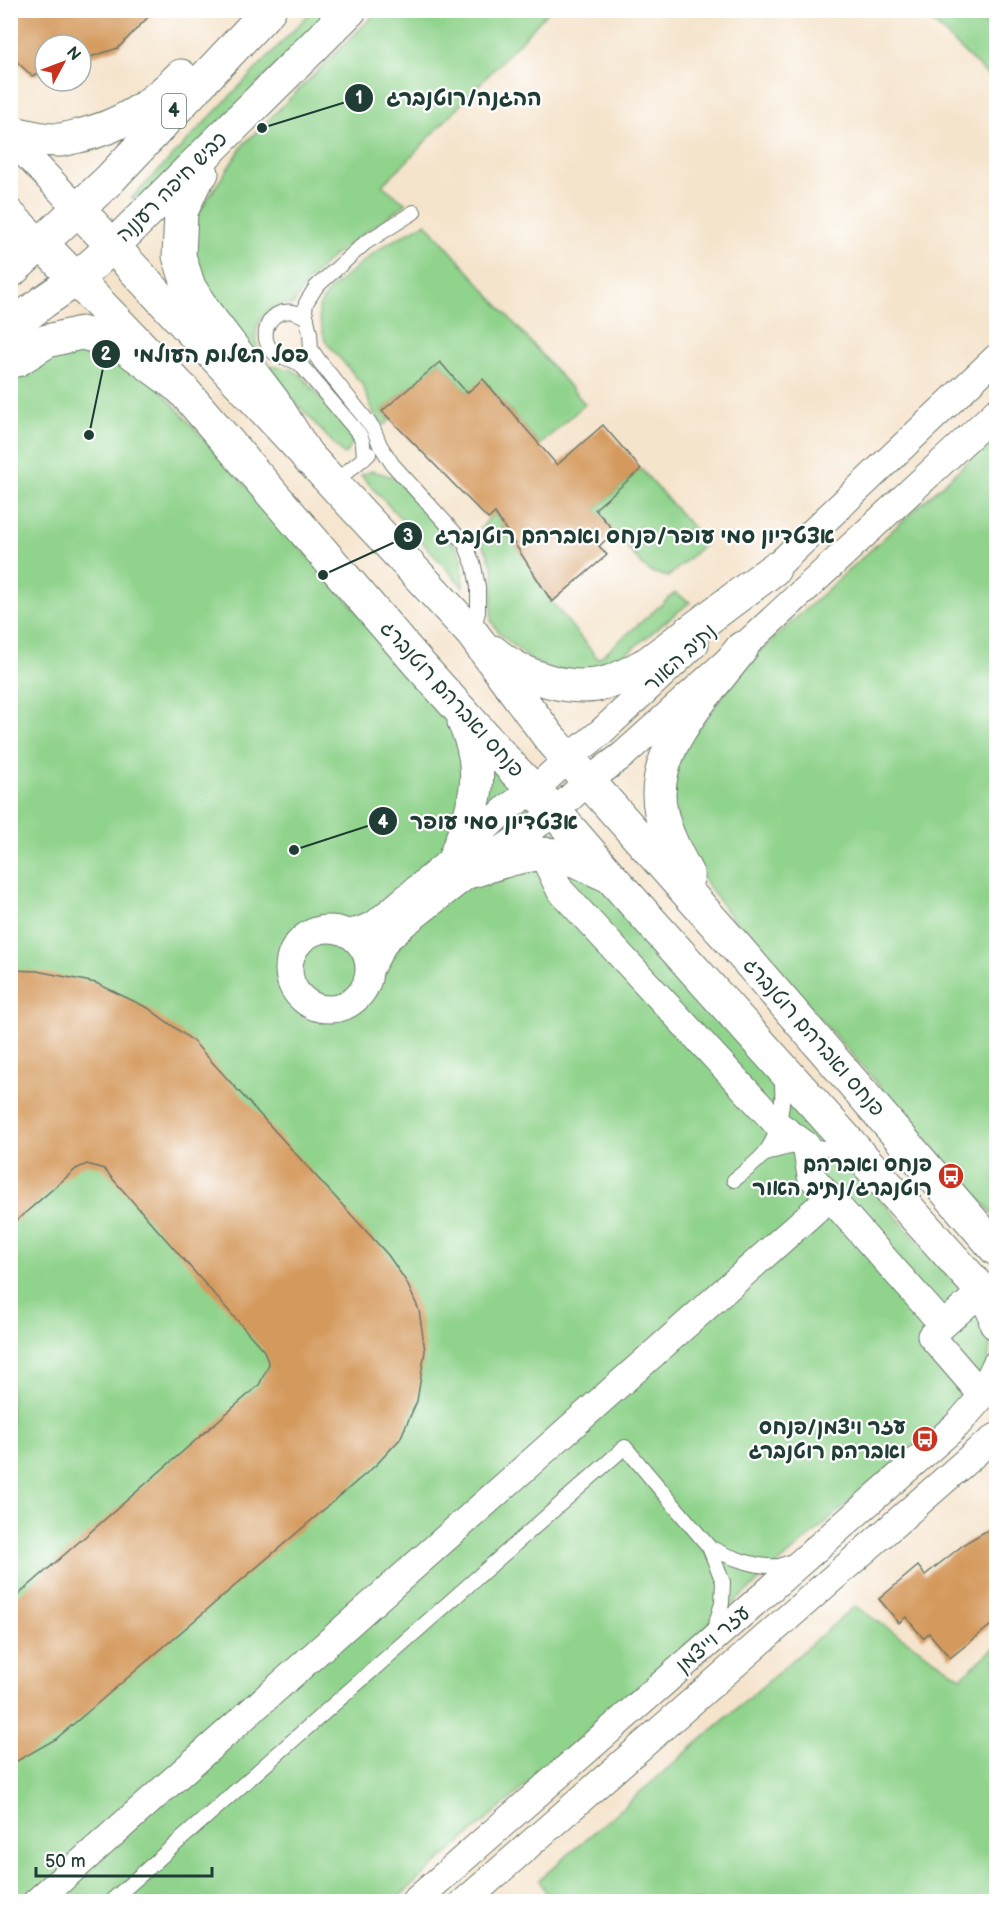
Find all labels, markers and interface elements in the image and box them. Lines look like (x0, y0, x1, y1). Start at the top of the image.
north arrow (33, 33, 93, 93)
text: N (62, 43, 84, 65)
callout: ההגנה/רוטנברג (344, 78, 554, 118)
text: ההגנה/רוטנברג (386, 85, 542, 112)
text: 1 (355, 88, 363, 109)
road number: 4 (162, 94, 186, 128)
street label: כביש חיפה רעננה (111, 126, 233, 248)
callout: פסל השלום העולמי (91, 334, 321, 374)
text: פסל השלום העולמי (133, 342, 309, 369)
text: 2 (101, 344, 112, 365)
callout: אצטדיון סמי עופר/פנחס ואברהם רוטנברג (393, 516, 847, 556)
text: אצטדיון סמי עופר/פנחס ואברהם רוטנברג (435, 523, 835, 550)
text: 3 (403, 526, 413, 547)
street label: פנחס ואברהם רוטנברג (375, 615, 529, 783)
street label: נתיב האור (639, 618, 721, 698)
callout: אצטדיון סמי עופר (368, 801, 590, 841)
text: אצטדיון סמי עופר (410, 809, 578, 836)
text: 4 (378, 812, 389, 833)
street label: פנחס ואברהם רוטנברג (738, 952, 890, 1122)
place label: פנחס ואברהם רוטנברג/נתיב האור (752, 1152, 932, 1201)
bus stop icon: פנחס ואברהם רוטנברג/נתיב האור (936, 1161, 966, 1191)
place label: עזר ויצמן/פנחס ואברהם רוטנברג (748, 1415, 906, 1464)
bus stop icon: עזר ויצמן/פנחס ואברהם רוטנברג (910, 1424, 940, 1454)
street label: עזר וייצמן (671, 1600, 755, 1678)
scale bar (36, 1840, 212, 1878)
text: 50 m (45, 1851, 86, 1872)

